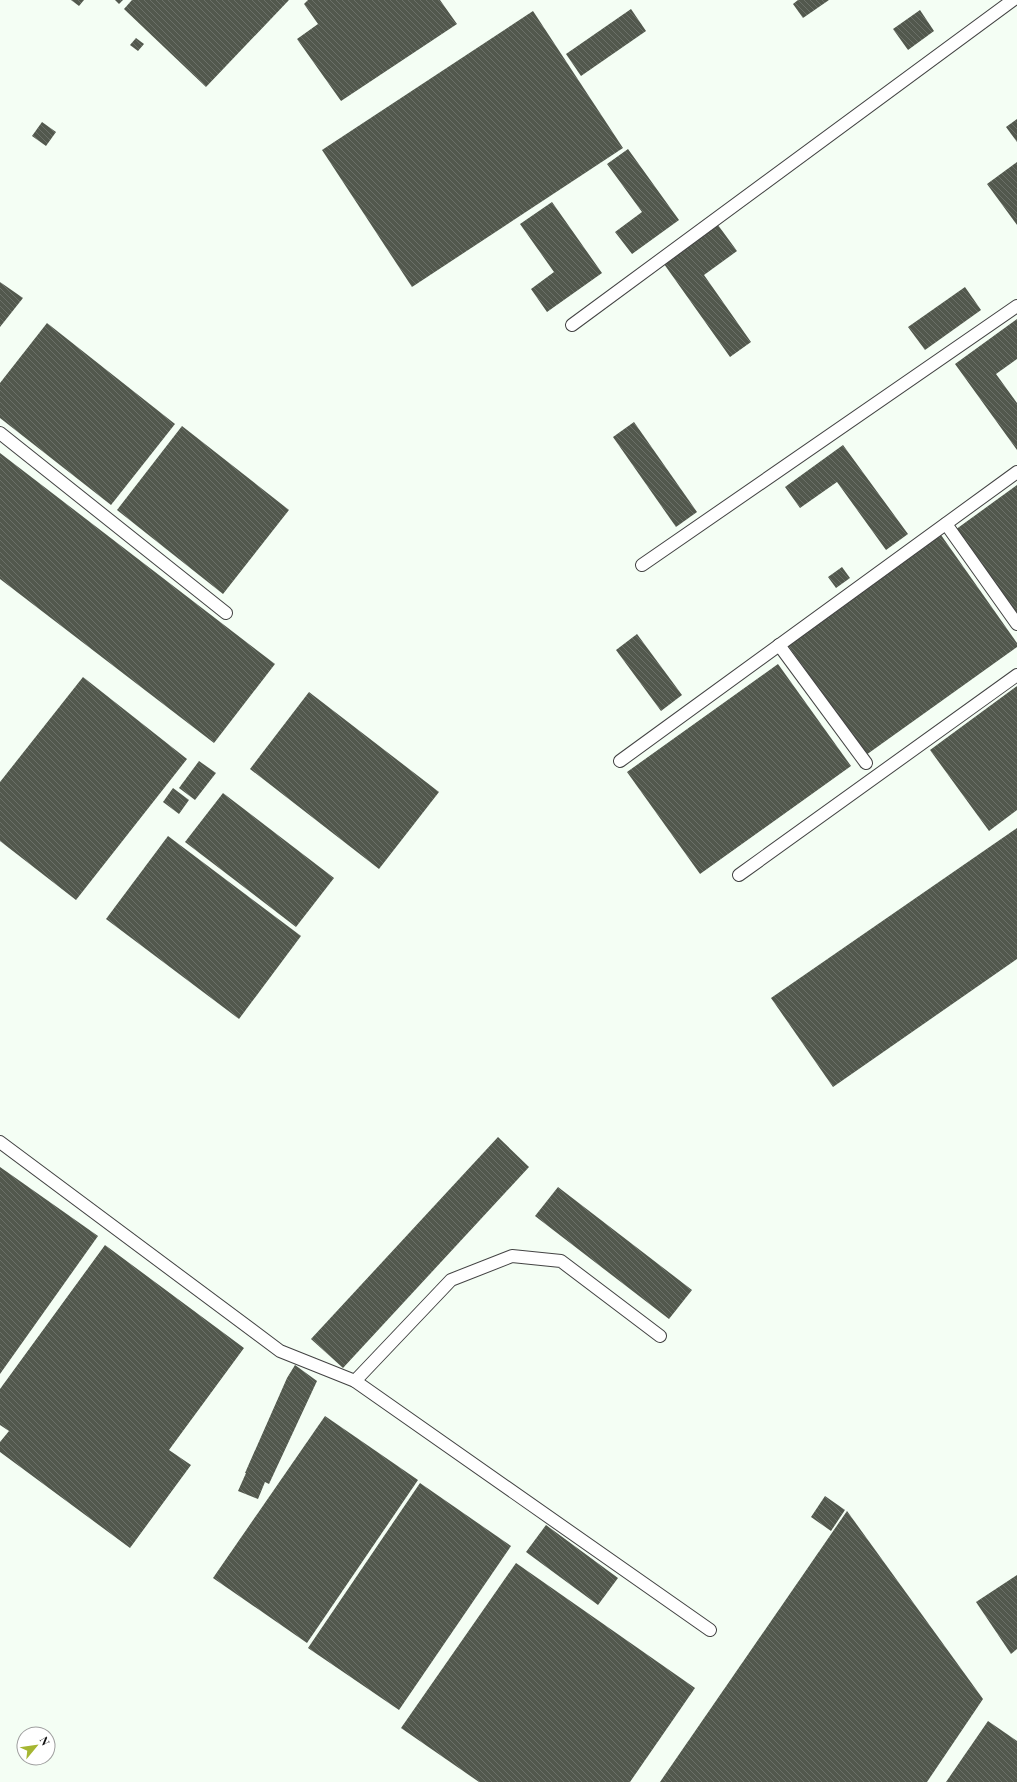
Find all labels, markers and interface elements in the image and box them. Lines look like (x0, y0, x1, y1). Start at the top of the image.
north arrow (16, 1726, 56, 1766)
text: N (37, 1734, 54, 1748)

